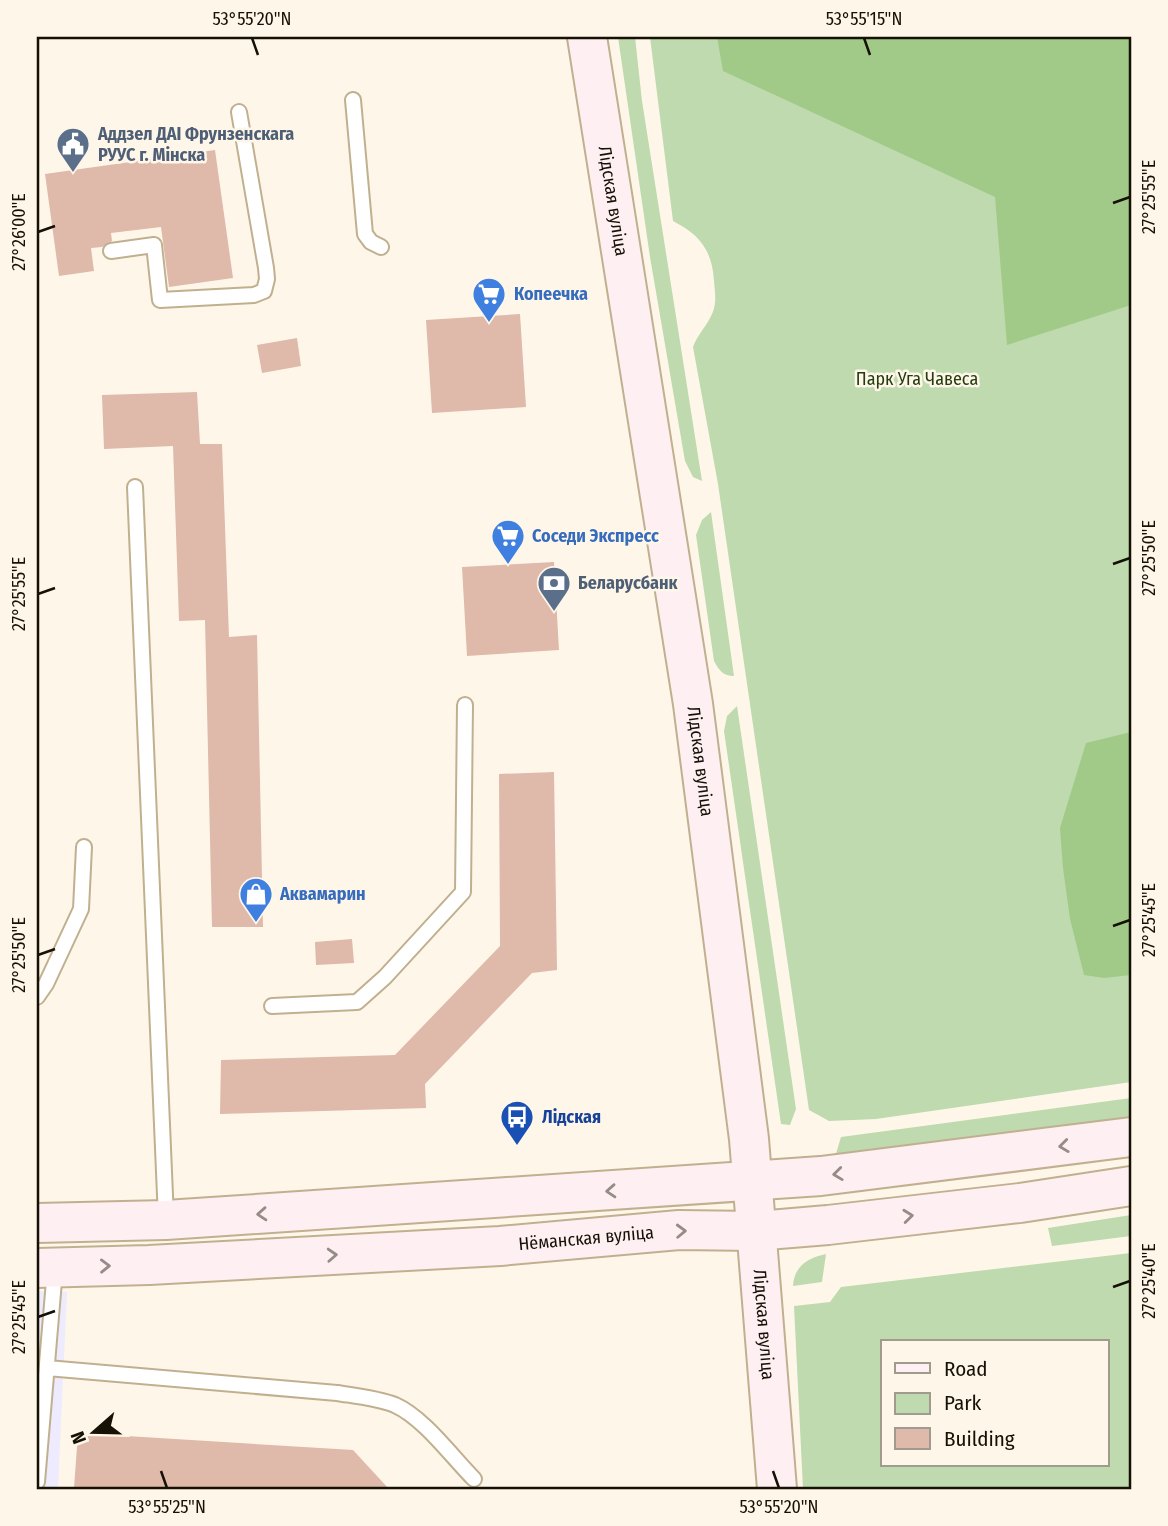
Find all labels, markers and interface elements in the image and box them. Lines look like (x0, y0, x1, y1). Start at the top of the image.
text: 53°55'20"N (212, 8, 292, 30)
text: 53°55'15"N (826, 8, 902, 30)
place label: Аддзел ДАІ Фрунзенскага РУУС г. Мінска (97, 123, 294, 166)
public building icon: Аддзел ДАІ Фрунзенскага РУУС г. Мінска (54, 125, 92, 174)
street label: Лідская вуліца (593, 144, 633, 258)
text: 27°25'55"E (1138, 160, 1160, 234)
text: 27°26'00"E (8, 193, 30, 271)
supermarket icon: Копеечка (470, 275, 508, 324)
place label: Копеечка (514, 283, 588, 305)
park label: Парк Уга Чавеса (856, 368, 978, 390)
supermarket icon: Соседи Экспресс (489, 517, 527, 566)
text: 27°25'50"E (1138, 520, 1160, 596)
place label: Соседи Экспресс (532, 525, 659, 547)
text: 27°25'55"E (8, 557, 30, 631)
bank icon: Беларусбанк (535, 564, 573, 613)
place label: Беларусбанк (578, 572, 678, 594)
street label: Лідская вуліца (682, 705, 718, 818)
shop icon: Аквамарин (237, 875, 275, 924)
place label: Аквамарин (279, 883, 366, 905)
text: 27°25'45"E (1138, 883, 1160, 957)
text: 27°25'50"E (8, 917, 30, 993)
bus stop icon: Лідская (498, 1098, 536, 1147)
place label: Лідская (542, 1106, 601, 1128)
one-way arrow (1058, 1138, 1069, 1153)
one-way arrow (832, 1166, 844, 1181)
one-way arrow (605, 1183, 616, 1198)
one-way arrow (256, 1206, 267, 1221)
one-way arrow (902, 1209, 914, 1224)
street label: Нёманская вуліца (517, 1221, 655, 1255)
one-way arrow (676, 1223, 687, 1238)
text: 27°25'40"E (1138, 1243, 1160, 1319)
one-way arrow (327, 1248, 338, 1263)
one-way arrow (100, 1259, 111, 1274)
street label: Лідская вуліца (748, 1268, 779, 1381)
text: 27°25'45"E (8, 1280, 30, 1354)
legend (881, 1340, 1108, 1466)
text: Road (944, 1356, 988, 1382)
text: Park (944, 1390, 982, 1416)
north arrow (60, 1396, 130, 1466)
text: Building (944, 1426, 1015, 1452)
text: N (66, 1428, 91, 1447)
text: 53°55'25"N (128, 1496, 206, 1518)
text: 53°55'20"N (739, 1496, 819, 1518)

